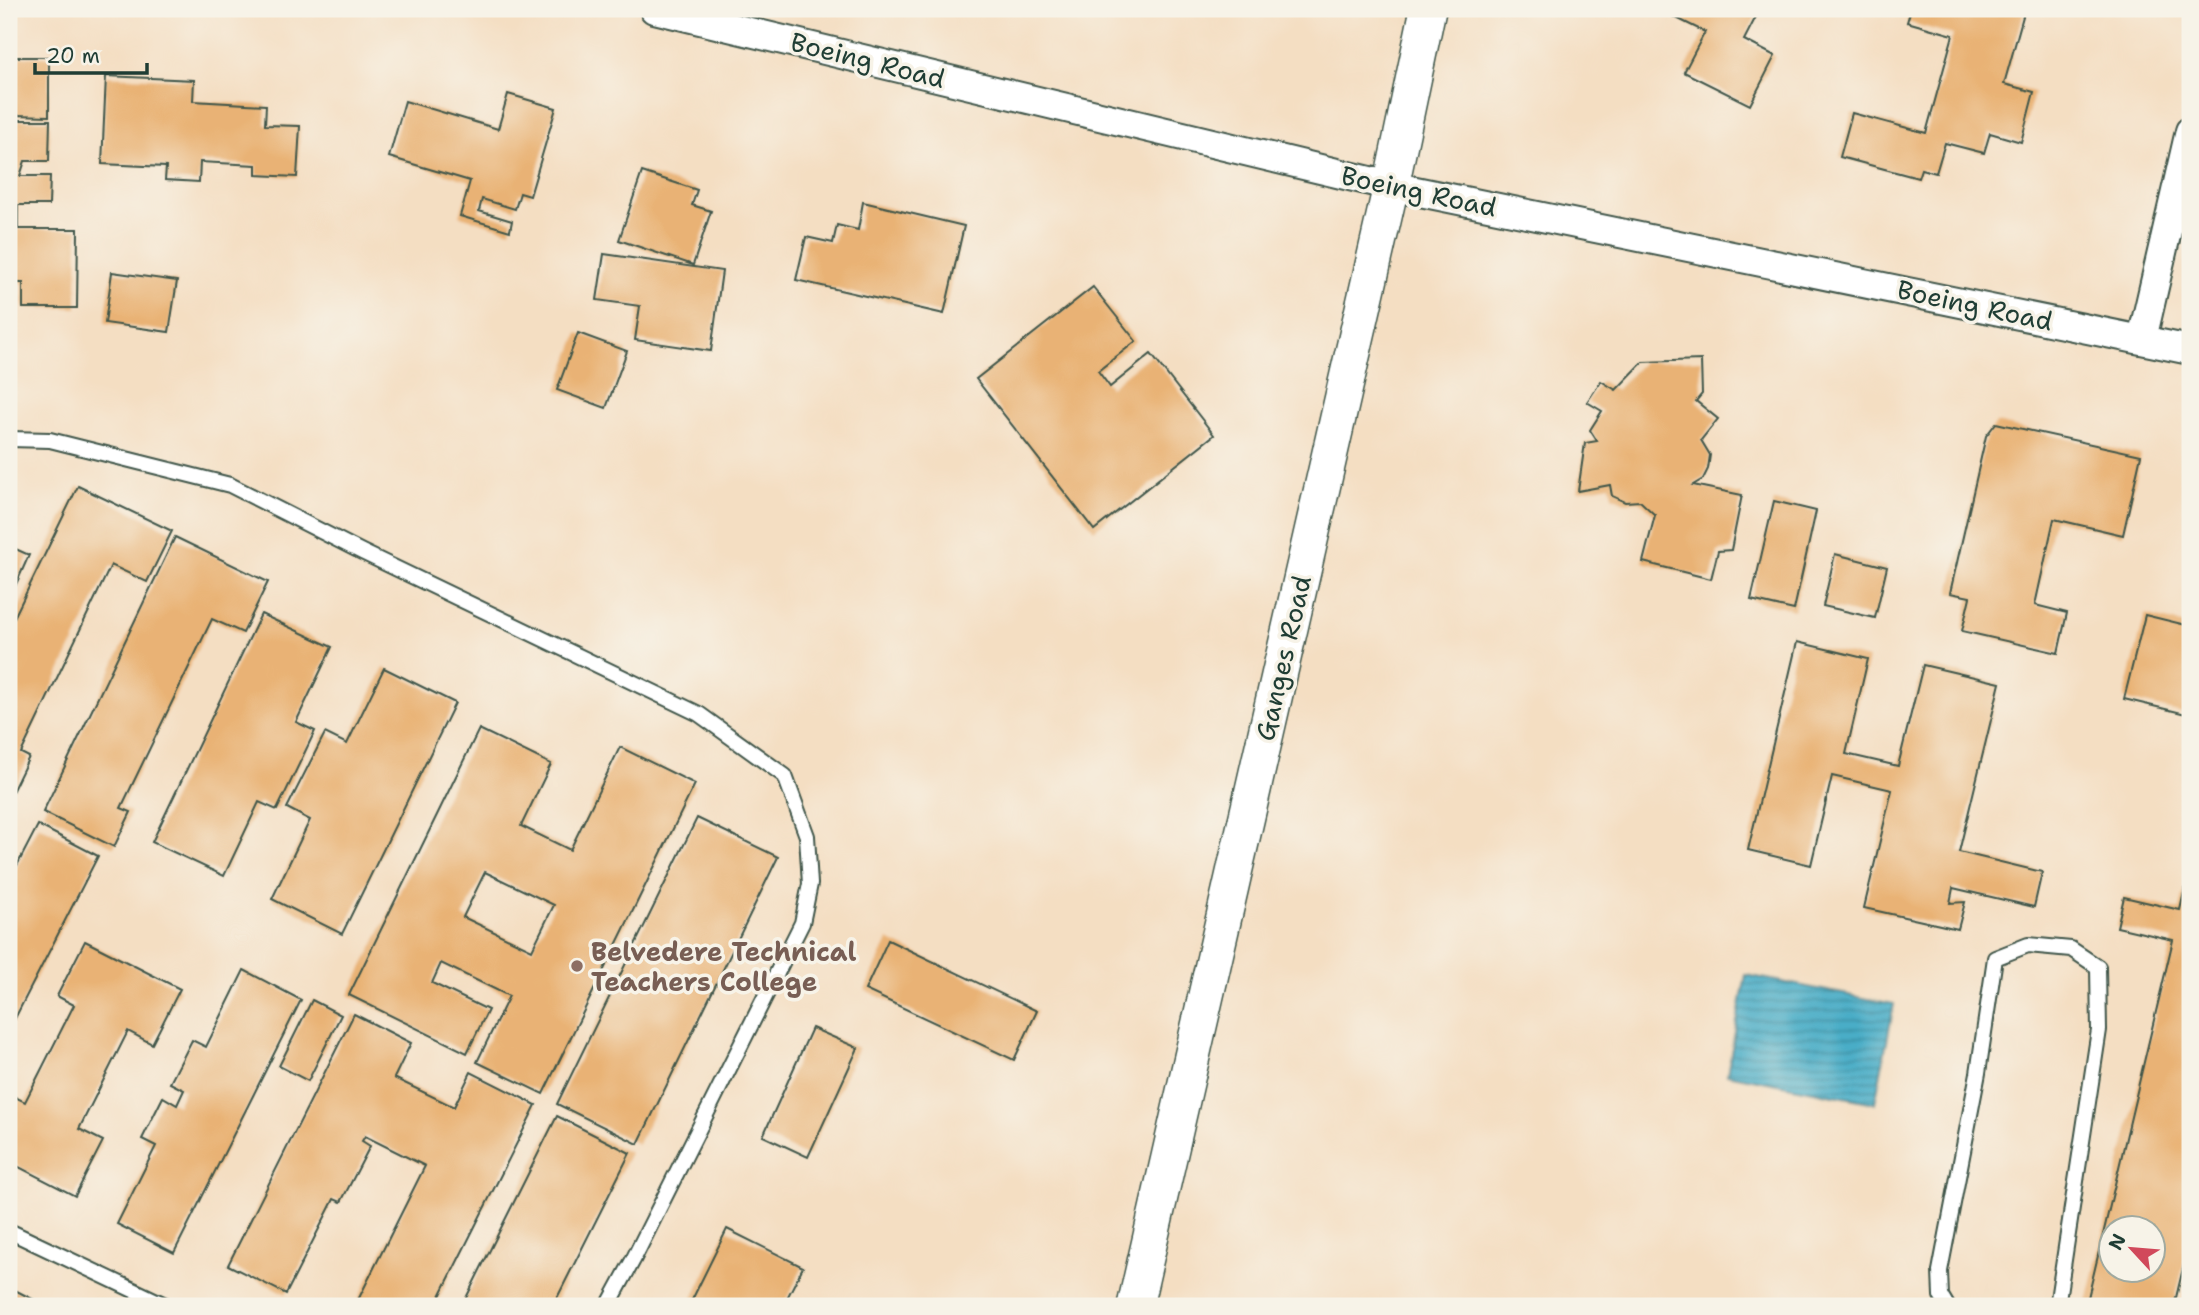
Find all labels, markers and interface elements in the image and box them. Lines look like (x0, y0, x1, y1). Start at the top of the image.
street label: Boeing Road (787, 24, 949, 96)
scale bar (35, 32, 147, 76)
text: 20 m (46, 42, 100, 70)
street label: Boeing Road (1338, 157, 1500, 225)
street label: Boeing Road (1894, 271, 2056, 339)
street label: Ganges Road (1247, 572, 1319, 744)
place label: Belvedere Technical Teachers College (591, 934, 856, 999)
marker: Belvedere Technical Teachers College (569, 958, 585, 974)
north arrow (2098, 1214, 2168, 1284)
text: N (2103, 1230, 2132, 1254)

